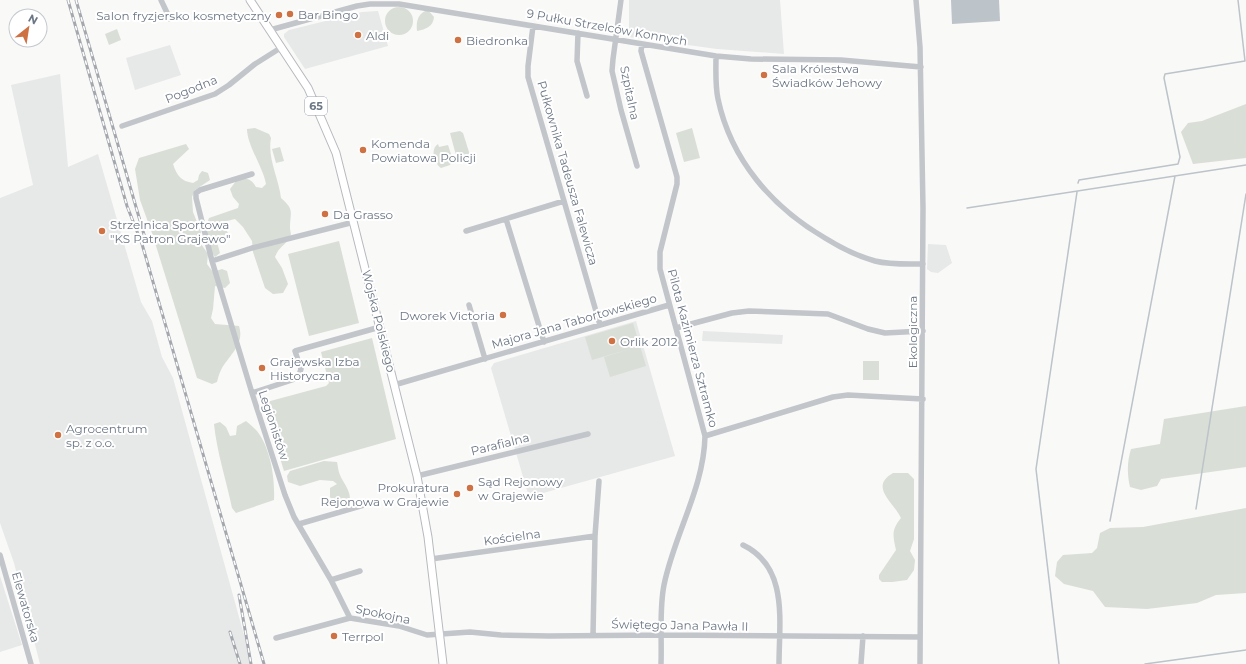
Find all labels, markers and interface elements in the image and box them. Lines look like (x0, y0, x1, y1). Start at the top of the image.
street label: 9 Pułku Strzelców Konnych (526, 5, 688, 49)
place label: Bar Bingo (298, 7, 358, 22)
north arrow (8, 8, 48, 48)
place label: Salon fryzjersko kosmetyczny (96, 8, 271, 23)
marker: Bar Bingo (285, 9, 295, 19)
marker: Salon fryzjersko kosmetyczny (274, 10, 284, 20)
text: N (26, 11, 40, 28)
place label: Aldi (366, 28, 389, 43)
marker: Aldi (353, 30, 363, 40)
place label: Biedronka (466, 33, 528, 48)
marker: Biedronka (453, 35, 463, 45)
place label: Sala Królestwa Świadków Jehowy (772, 61, 882, 90)
street label: Szpitalna (617, 65, 643, 121)
marker: Sala Królestwa Świadków Jehowy (759, 70, 769, 80)
street label: Pogodna (163, 72, 219, 106)
street label: Pułkownika Tadeusza Falewicza (534, 79, 602, 267)
road number: 65 (305, 97, 327, 115)
place label: Komenda Powiatowa Policji (371, 136, 476, 165)
marker: Komenda Powiatowa Policji (358, 145, 368, 155)
place label: Da Grasso (333, 207, 393, 222)
marker: Da Grasso (320, 209, 330, 219)
place label: Strzelnica Sportowa "KS Patron Grajewo" (110, 217, 230, 246)
marker: Strzelnica Sportowa "KS Patron Grajewo" (97, 226, 107, 236)
street label: Pilota Kazimierza Sztramko (665, 267, 721, 429)
street label: Wojska Polskiego (359, 268, 399, 374)
street label: Majora Jana Tabortowskiego (490, 290, 658, 352)
street label: Ekologiczna (905, 296, 920, 368)
place label: Dworek Victoria (400, 308, 495, 323)
marker: Dworek Victoria (498, 310, 508, 320)
place label: Orlik 2012 (620, 334, 678, 349)
marker: Orlik 2012 (607, 336, 617, 346)
place label: Grajewska Izba Historyczna (270, 354, 360, 383)
marker: Grajewska Izba Historyczna (257, 363, 267, 373)
street label: Legionistów (256, 388, 293, 462)
place label: Agrocentrum sp. z o.o. (66, 421, 147, 450)
street label: Parafialna (469, 429, 531, 459)
marker: Agrocentrum sp. z o.o. (53, 430, 63, 440)
place label: Sąd Rejonowy w Grajewie (478, 474, 563, 503)
place label: Prokuratura Rejonowa w Grajewie (321, 480, 449, 509)
marker: Sąd Rejonowy w Grajewie (465, 483, 475, 493)
marker: Prokuratura Rejonowa w Grajewie (452, 489, 462, 499)
street label: Kościelna (483, 526, 541, 548)
street label: Elewatorska (9, 570, 43, 644)
street label: Spokojna (354, 601, 412, 627)
street label: Świętego Jana Pawła II (611, 616, 749, 634)
place label: Terrpol (342, 629, 384, 644)
marker: Terrpol (329, 631, 339, 641)

